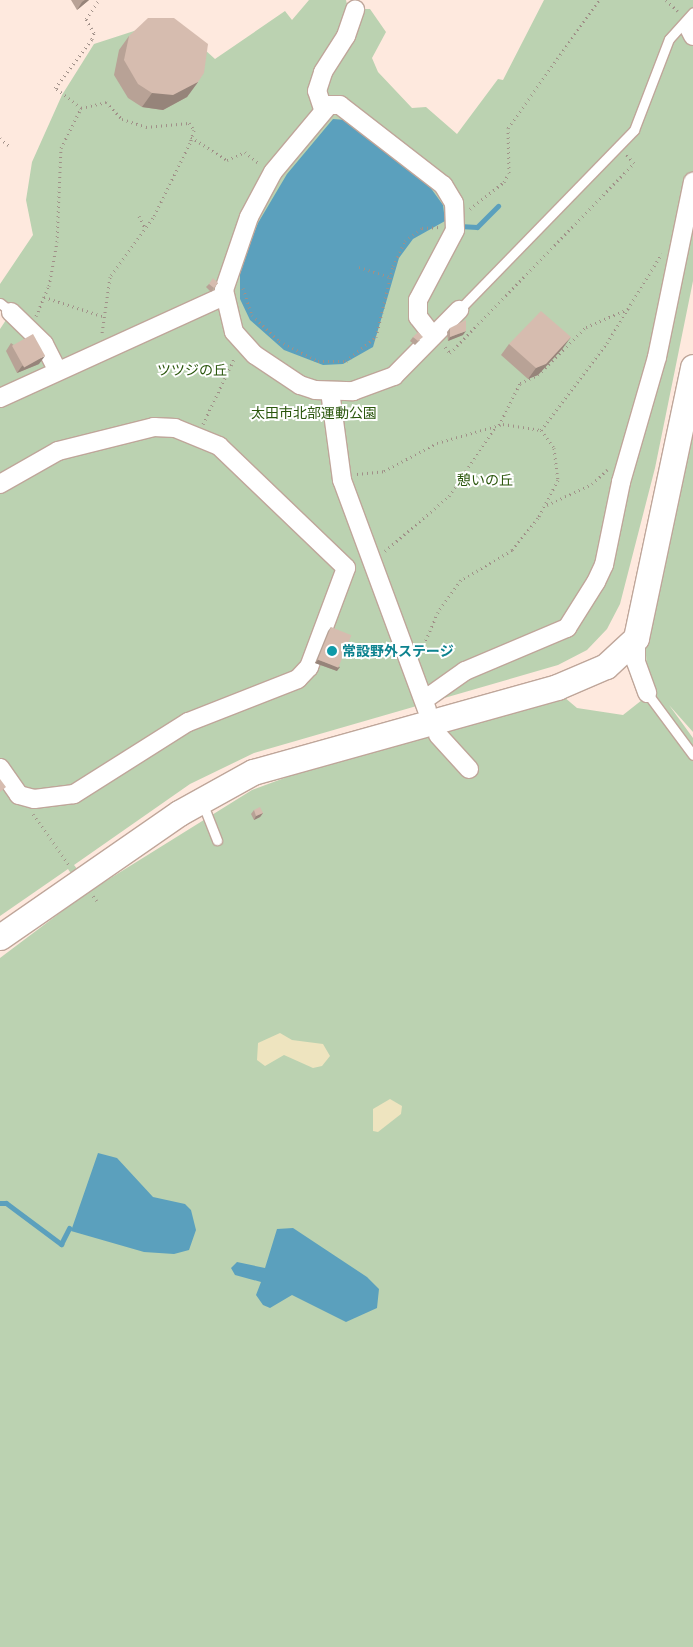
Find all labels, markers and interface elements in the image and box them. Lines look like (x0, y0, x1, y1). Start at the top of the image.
park label: ツツジの丘 (157, 362, 227, 378)
park label: 太田市北部運動公園 (251, 405, 377, 421)
park label: 憩いの丘 (457, 472, 513, 488)
place label: 常設野外ステージ (342, 643, 454, 659)
marker: 常設野外ステージ (326, 645, 338, 657)

